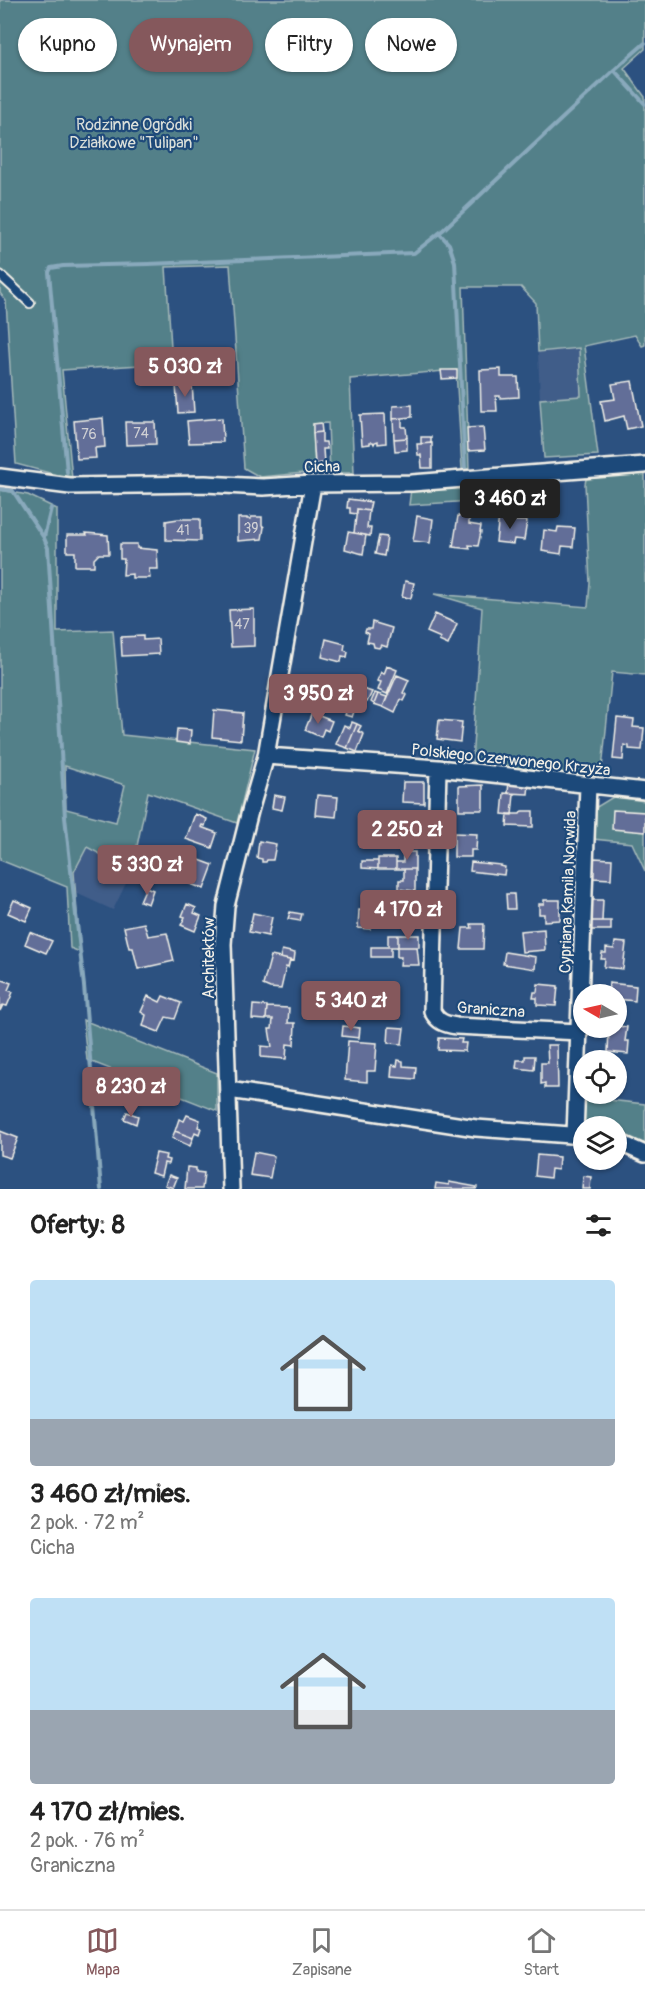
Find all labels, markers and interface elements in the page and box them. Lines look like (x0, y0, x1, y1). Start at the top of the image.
chip: Kupno (18, 18, 117, 72)
chip: Wynajem (129, 18, 253, 72)
chip: Filtry (265, 18, 353, 72)
chip: Nowe (365, 18, 457, 72)
park label: Rodzinne Ogródki Działkowe "Tulipan" (69, 115, 199, 153)
pin: 5 030 zł (123, 347, 247, 398)
text: 5 030 zł (148, 354, 222, 379)
house number: 74 (133, 425, 149, 442)
house number: 76 (81, 426, 97, 443)
street label: Cicha (304, 456, 340, 478)
pin: 3 460 zł (448, 479, 572, 530)
text: 3 460 zł (474, 486, 546, 511)
house number: 39 (243, 520, 259, 537)
house number: 41 (176, 522, 190, 539)
house number: 47 (234, 616, 250, 633)
pin: 3 950 zł (256, 674, 380, 725)
text: 3 950 zł (283, 681, 353, 706)
street label: Polskiego Czerwonego Krzyża (410, 740, 612, 780)
pin: 2 250 zł (345, 810, 469, 861)
street label: Cypriana Kamila Norwida (555, 810, 581, 974)
text: 2 250 zł (372, 817, 442, 842)
pin: 5 330 zł (85, 845, 209, 896)
text: 5 330 zł (112, 852, 182, 877)
pin: 4 170 zł (346, 890, 470, 941)
text: 4 170 zł (374, 897, 442, 922)
street label: Architektów (199, 917, 219, 999)
pin: 5 340 zł (289, 981, 413, 1032)
north arrow (573, 984, 627, 1038)
map controls (573, 984, 627, 1170)
text: 5 340 zł (315, 988, 387, 1013)
street label: Graniczna (456, 998, 526, 1022)
button: locate (573, 1050, 627, 1104)
pin: 8 230 zł (69, 1067, 193, 1118)
text: 8 230 zł (96, 1074, 166, 1099)
button: layers (573, 1116, 627, 1170)
text: Oferty: 8 (30, 1209, 125, 1241)
icon: filters (582, 1209, 615, 1242)
icon: home (269, 1319, 377, 1427)
text: 3 460 zł/mies. (30, 1478, 191, 1510)
text: 2 pok. · 72 m² (30, 1510, 144, 1535)
text: Cicha (30, 1535, 75, 1560)
icon: home (269, 1637, 377, 1745)
text: 4 170 zł/mies. (30, 1796, 185, 1828)
text: 2 pok. · 76 m² (30, 1828, 145, 1853)
text: Graniczna (30, 1853, 115, 1878)
tab: Mapa (86, 1924, 120, 1980)
tab: Zapisane (292, 1924, 352, 1980)
tab: Start (524, 1924, 559, 1980)

